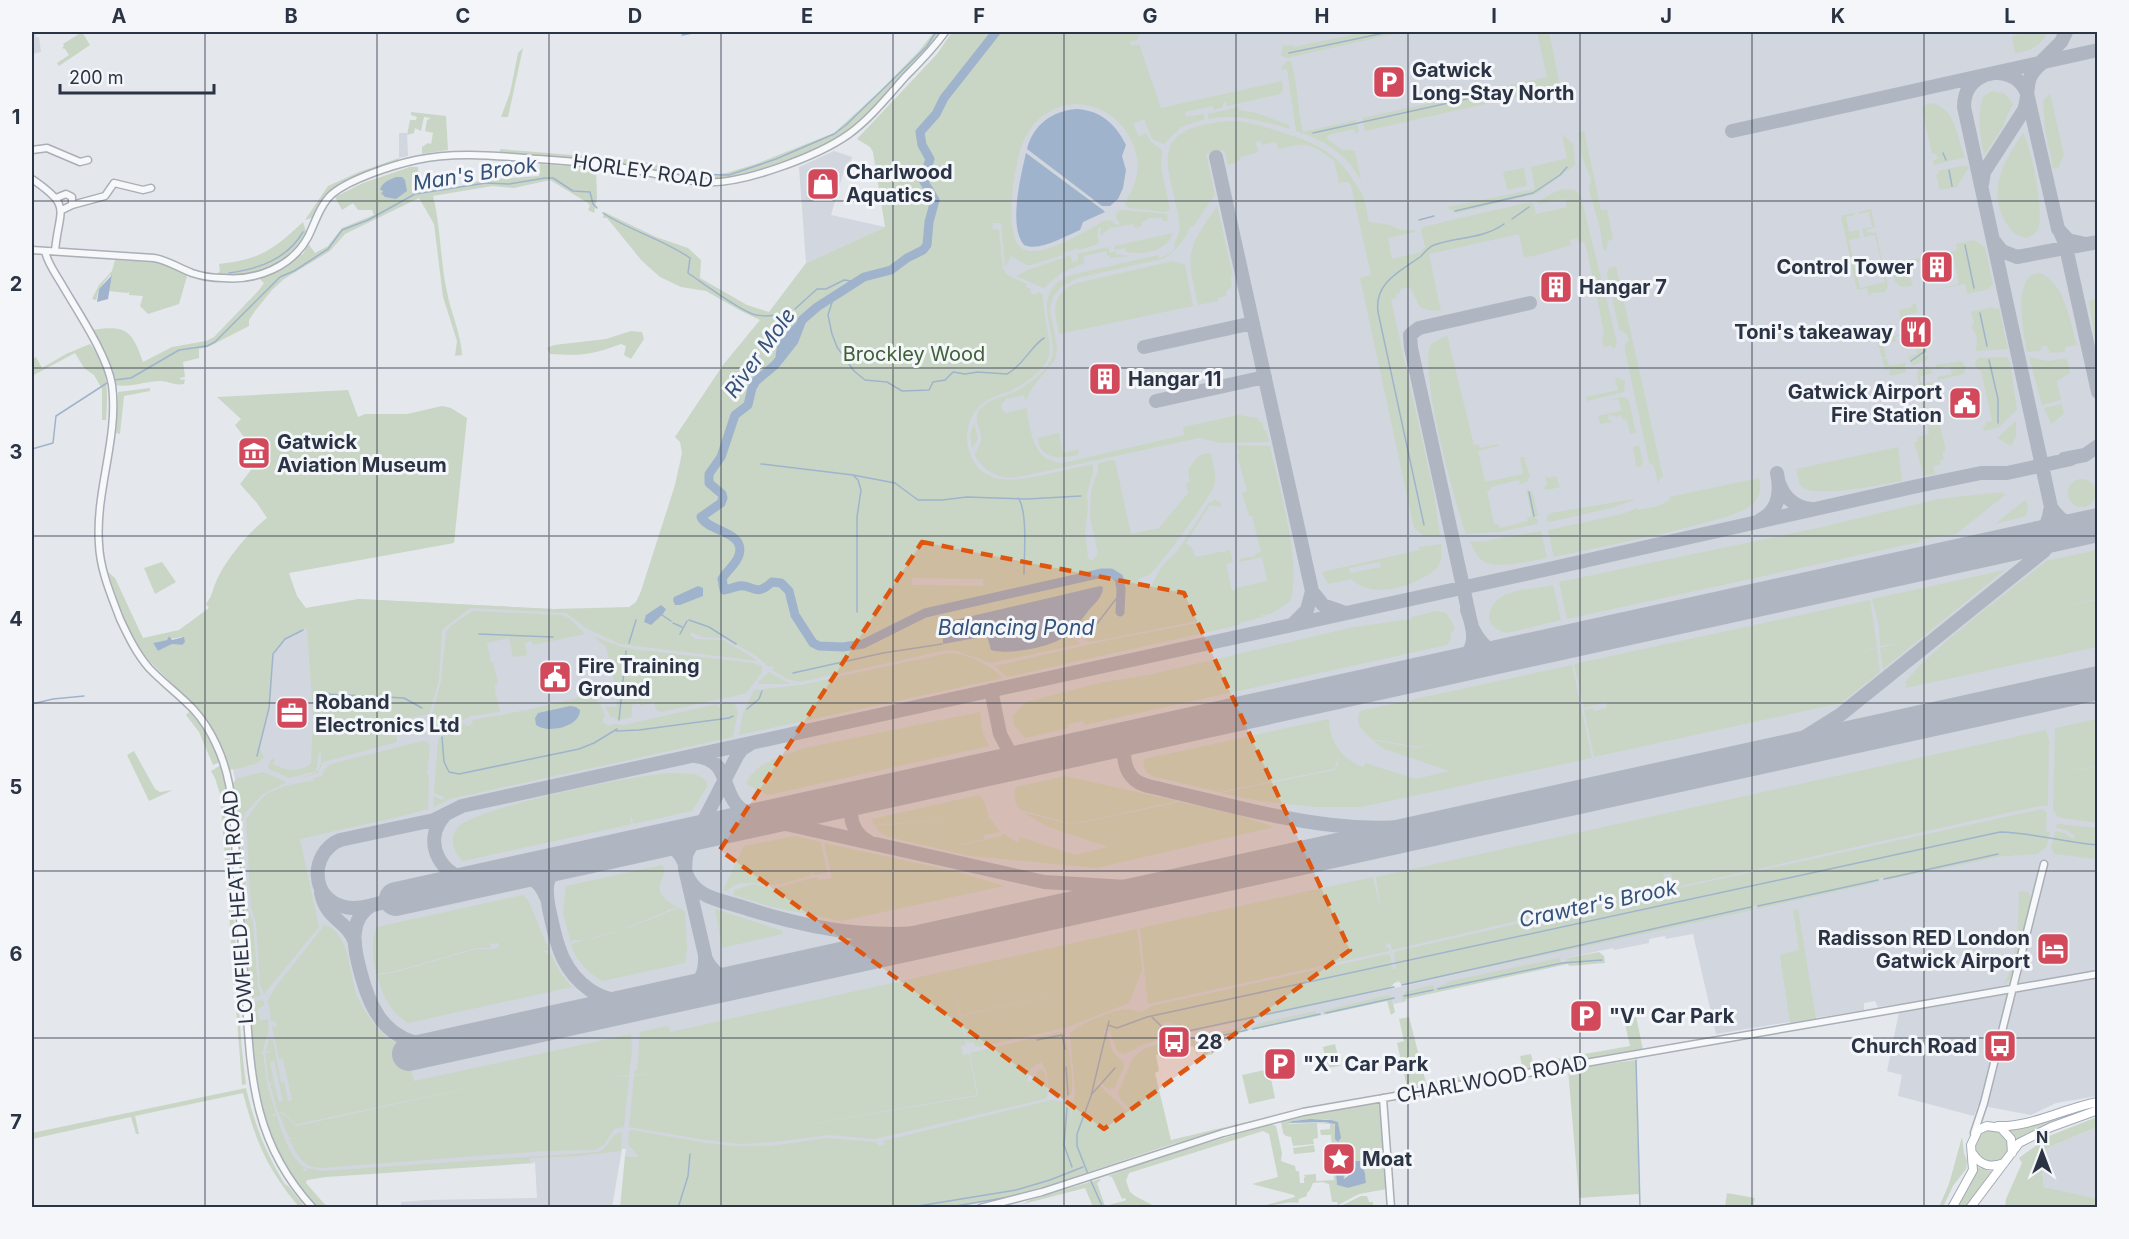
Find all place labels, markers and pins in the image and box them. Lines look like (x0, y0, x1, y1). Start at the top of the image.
place label: Gatwick Long-Stay North (1412, 58, 1574, 105)
parking icon: Gatwick Long-Stay North (1371, 64, 1407, 100)
place label: Charlwood Aquatics (846, 160, 953, 207)
shop icon: Charlwood Aquatics (805, 166, 841, 202)
building icon: Control Tower (1919, 249, 1955, 285)
place label: Control Tower (1777, 255, 1914, 279)
building icon: Hangar 7 (1538, 269, 1574, 305)
place label: Hangar 7 (1579, 275, 1667, 299)
restaurant icon: Toni's takeaway (1898, 314, 1934, 350)
place label: Toni's takeaway (1734, 320, 1893, 344)
building icon: Hangar 11 (1087, 361, 1123, 397)
place label: Hangar 11 (1128, 367, 1221, 391)
place label: Gatwick Airport Fire Station (1788, 380, 1942, 427)
public building icon: Gatwick Airport Fire Station (1947, 385, 1983, 421)
place label: Gatwick Aviation Museum (277, 430, 447, 477)
museum icon: Gatwick Aviation Museum (236, 435, 272, 471)
place label: Fire Training Ground (578, 654, 700, 701)
public building icon: Fire Training Ground (537, 659, 573, 695)
place label: Roband Electronics Ltd (315, 690, 460, 737)
office icon: Roband Electronics Ltd (274, 695, 310, 731)
place label: Radisson RED London Gatwick Airport (1818, 926, 2030, 973)
hotel icon: Radisson RED London Gatwick Airport (2035, 931, 2071, 967)
parking icon: "V" Car Park (1568, 998, 1604, 1034)
place label: "V" Car Park (1609, 1004, 1735, 1028)
bus stop icon: 28 (1156, 1024, 1192, 1060)
bus stop icon: Church Road (1982, 1028, 2018, 1064)
place label: 28 (1197, 1030, 1223, 1054)
place label: Church Road (1851, 1034, 1977, 1058)
parking icon: "X" Car Park (1262, 1046, 1298, 1082)
place label: "X" Car Park (1303, 1052, 1429, 1076)
place icon: Moat (1321, 1141, 1357, 1177)
place label: Moat (1362, 1147, 1412, 1171)

